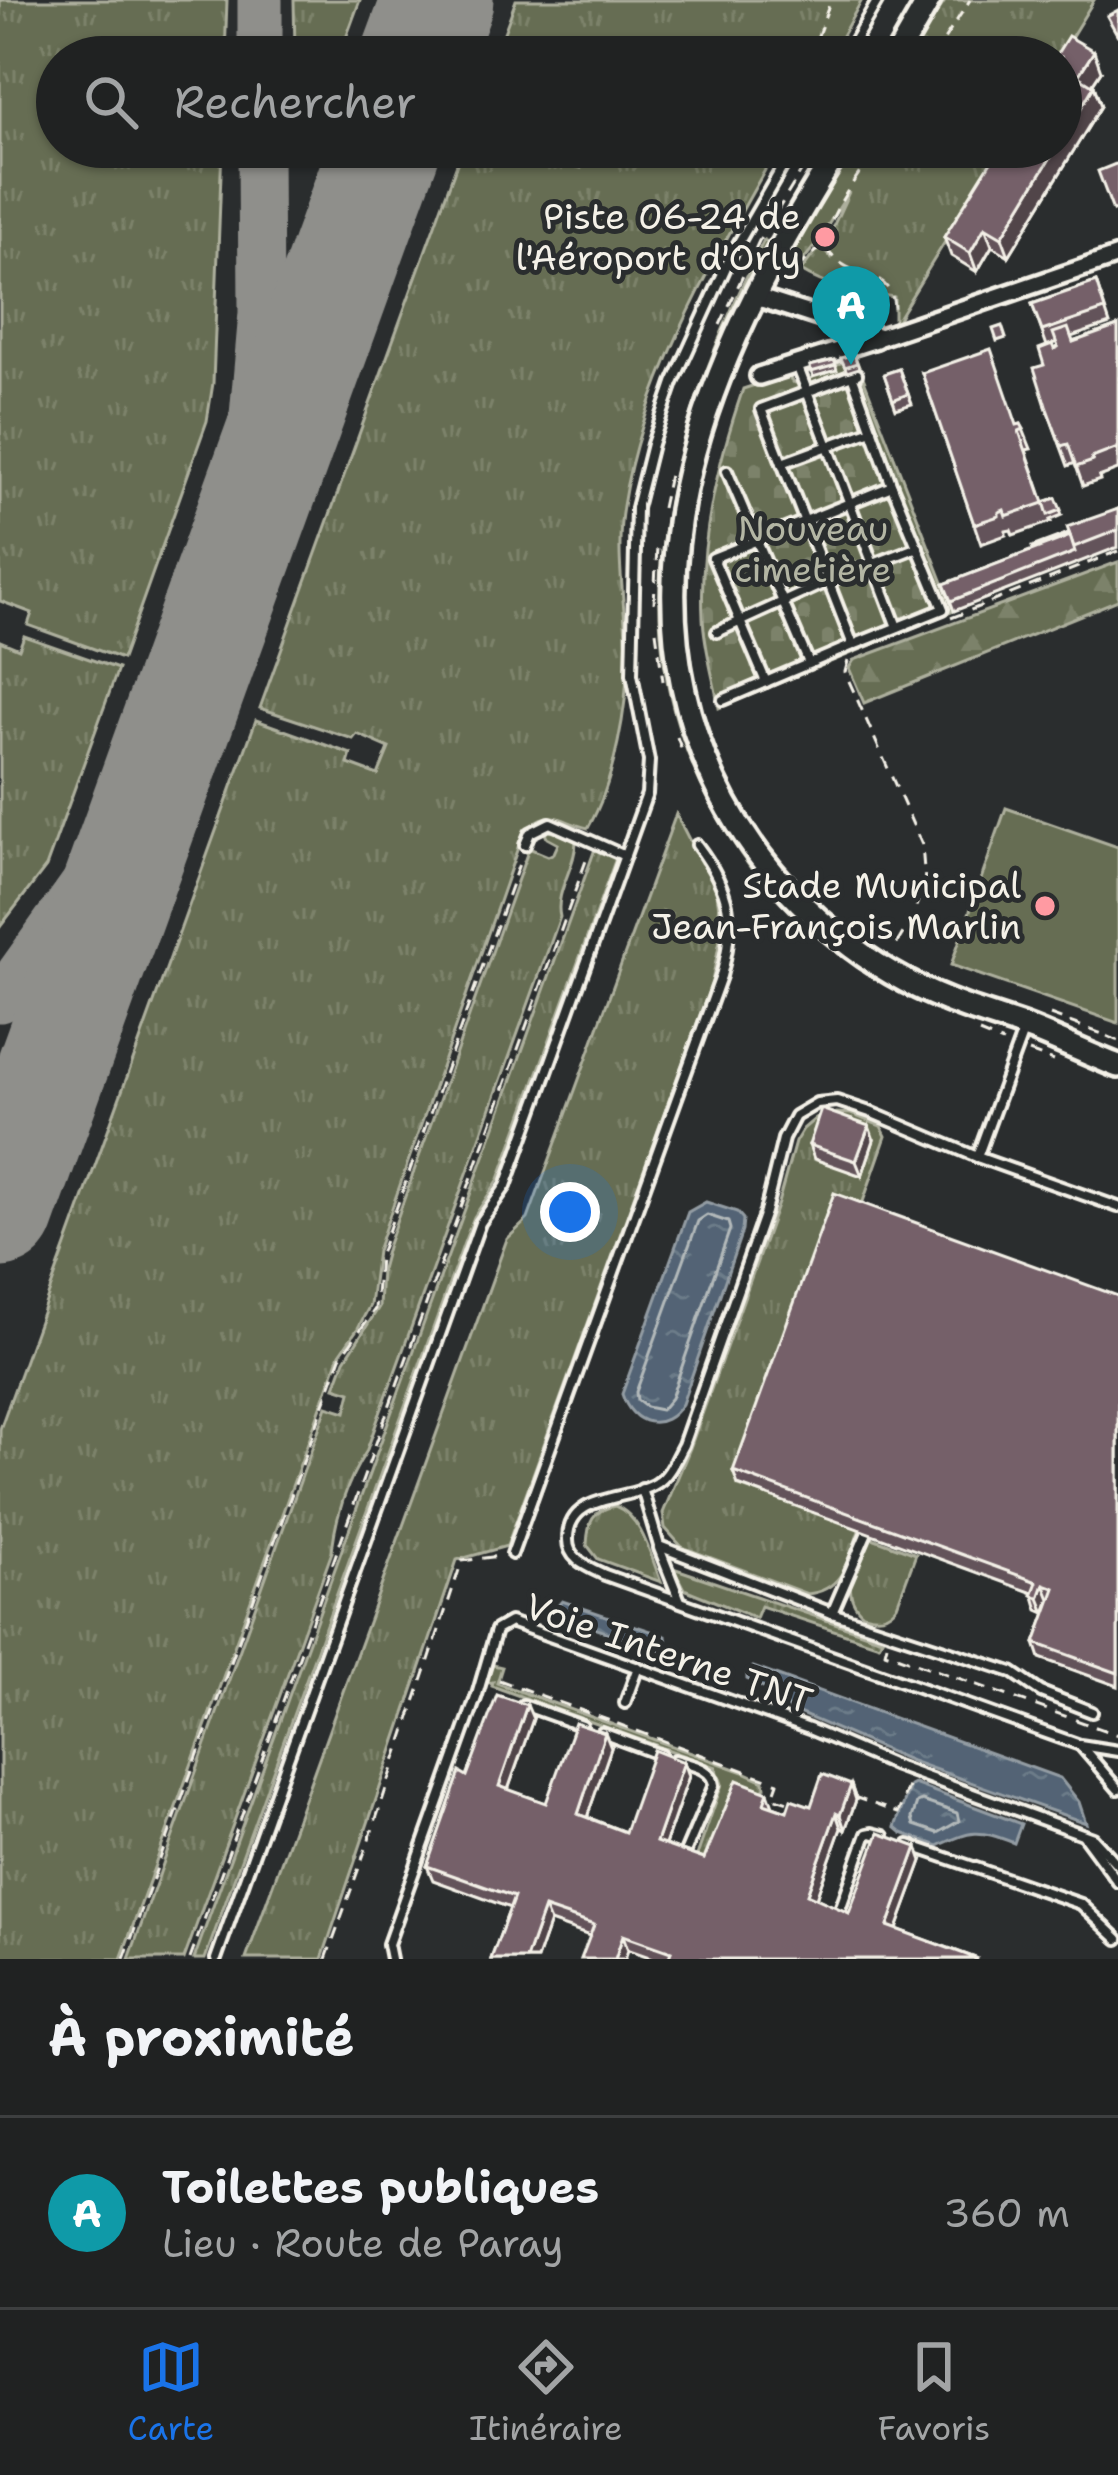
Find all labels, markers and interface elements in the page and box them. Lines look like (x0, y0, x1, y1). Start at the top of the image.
search box (36, 36, 1082, 168)
icon: search (78, 69, 144, 135)
text: Rechercher (174, 72, 417, 132)
place label: Piste 06-24 de l'Aéroport d'Orly (516, 192, 801, 282)
marker: Piste 06-24 de l'Aéroport d'Orly (812, 224, 838, 250)
pin: A (812, 266, 890, 365)
park label: Nouveau cimetière (734, 504, 892, 594)
place label: Stade Municipal Jean-François Marlin (651, 861, 1021, 951)
marker: Stade Municipal Jean-François Marlin (1032, 893, 1058, 919)
your location (540, 1182, 600, 1242)
street label: Voie Interne TNT (519, 1581, 819, 1726)
text: À proximité (48, 2003, 355, 2071)
text: Toilettes publiques (162, 2157, 599, 2217)
text: A (72, 2187, 102, 2239)
text: 360 m (943, 2187, 1070, 2239)
text: Lieu · Route de Paray (162, 2217, 564, 2269)
tab: Carte (128, 2334, 214, 2451)
tab: Itinéraire (469, 2334, 623, 2451)
tab: Favoris (878, 2334, 990, 2451)

